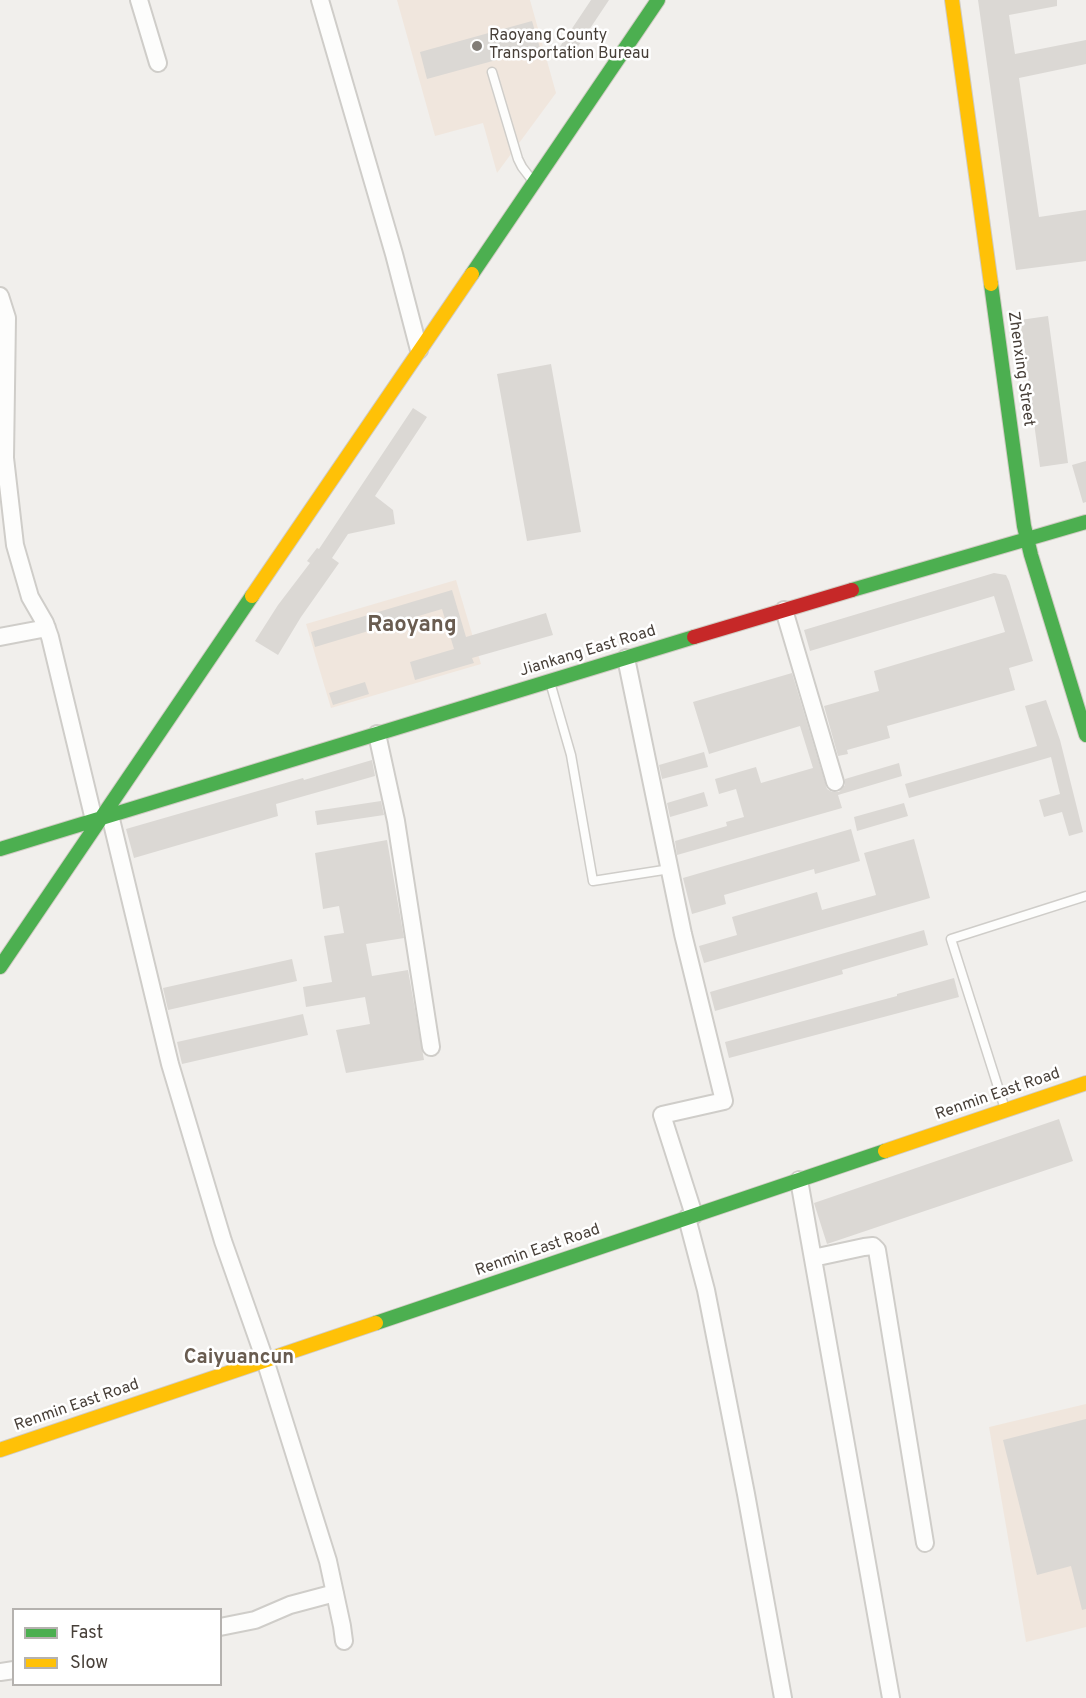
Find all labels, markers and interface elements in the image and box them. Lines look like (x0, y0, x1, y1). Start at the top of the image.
place label: Raoyang County Transportation Bureau (489, 27, 649, 65)
marker: Raoyang County Transportation Bureau (470, 39, 484, 53)
street label: Zhenxing Street (1002, 310, 1038, 428)
district label: Raoyang (367, 614, 457, 640)
street label: Jiankang East Road (518, 622, 658, 682)
street label: Renmin East Road (933, 1065, 1063, 1125)
street label: Renmin East Road (473, 1221, 603, 1281)
district label: Caiyuancun (184, 1347, 294, 1371)
street label: Renmin East Road (12, 1376, 142, 1436)
legend (12, 1608, 222, 1686)
text: Fast (70, 1622, 103, 1645)
text: Slow (70, 1652, 108, 1675)

